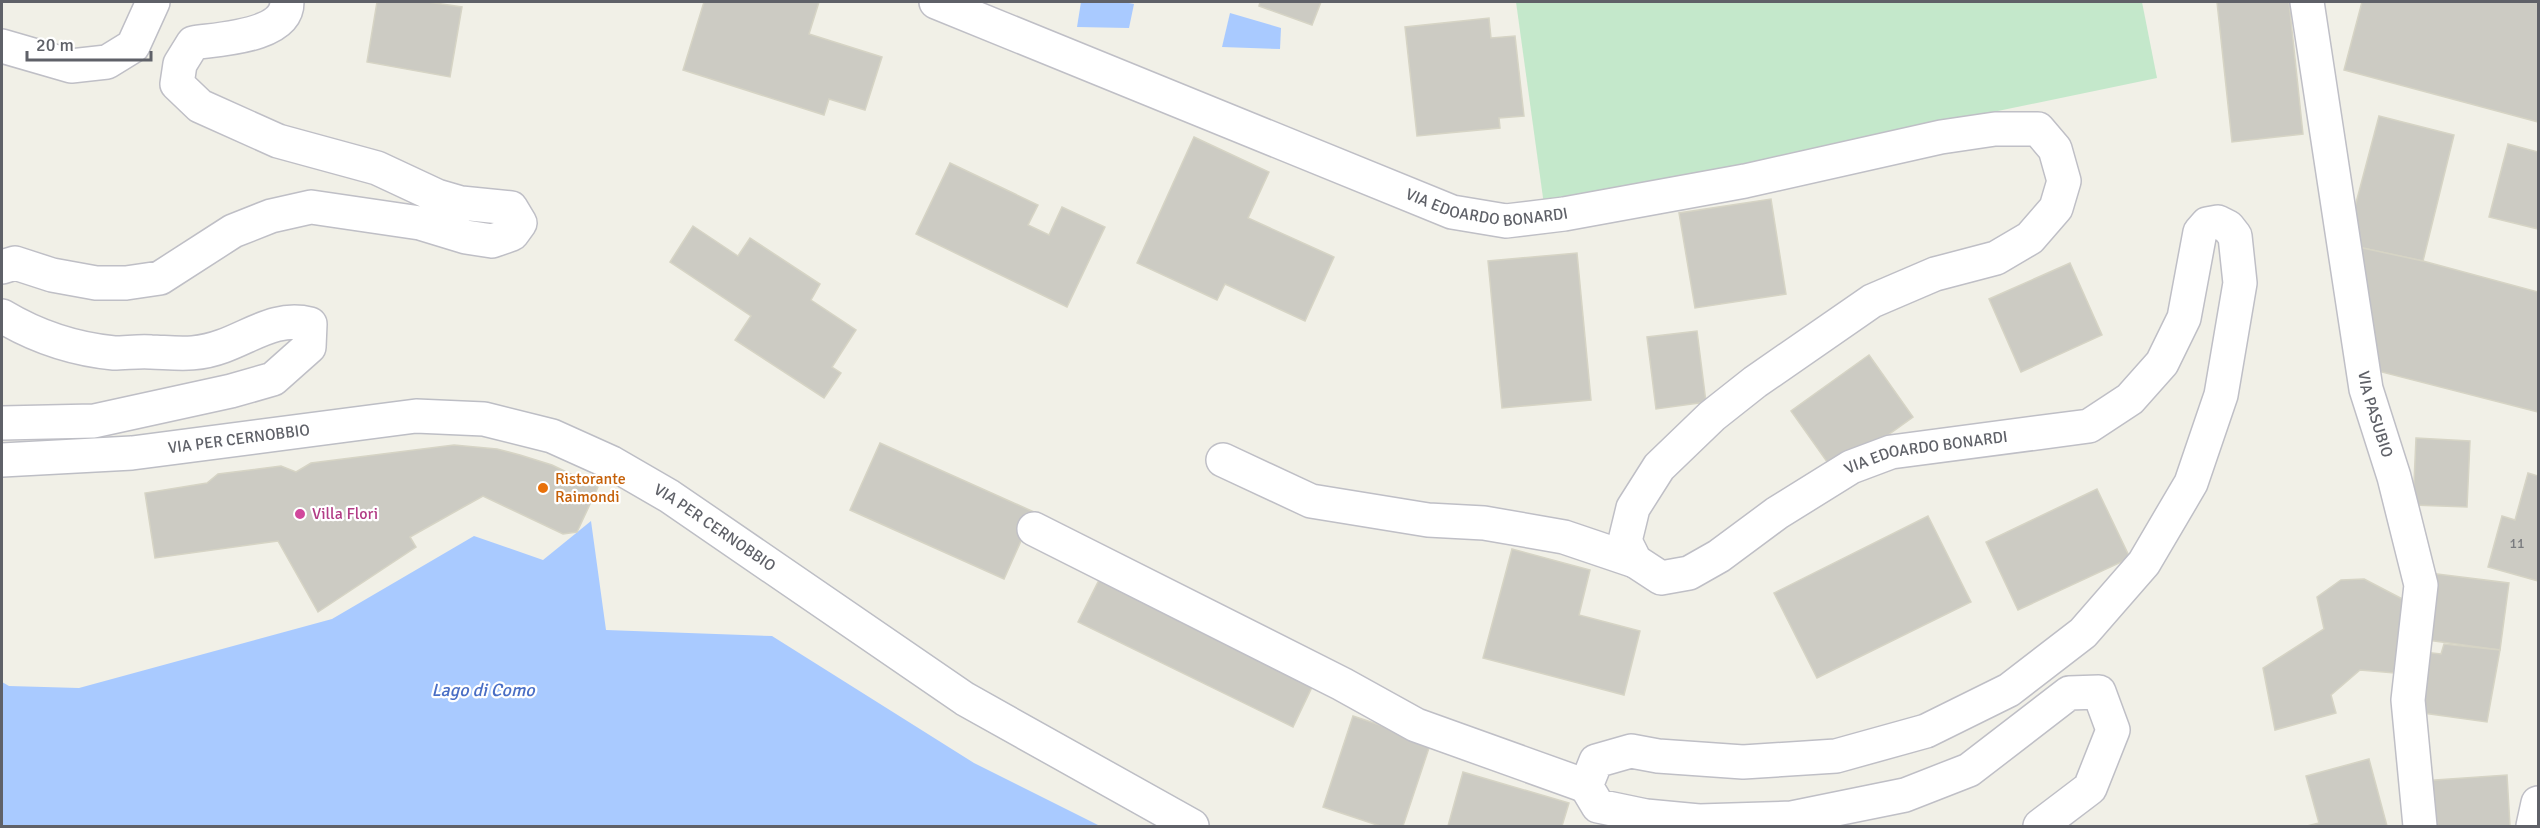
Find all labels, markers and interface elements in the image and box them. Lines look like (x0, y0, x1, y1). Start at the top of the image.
scale bar (27, 24, 152, 62)
text: 20 m (36, 34, 74, 56)
street label: VIA EDOARDO BONARDI (1403, 184, 1570, 231)
street label: VIA PASUBIO (2353, 369, 2397, 460)
street label: VIA PER CERNOBBIO (167, 420, 311, 458)
street label: VIA EDOARDO BONARDI (1841, 427, 2009, 479)
place label: Ristorante Raimondi (555, 469, 626, 507)
street label: VIA PER CERNOBBIO (650, 479, 779, 576)
marker: Ristorante Raimondi (536, 481, 550, 495)
place label: Villa Flori (312, 504, 378, 524)
marker: Villa Flori (293, 507, 307, 521)
house number: 11 (2509, 535, 2525, 552)
water label: Lago di Como (431, 679, 536, 701)

